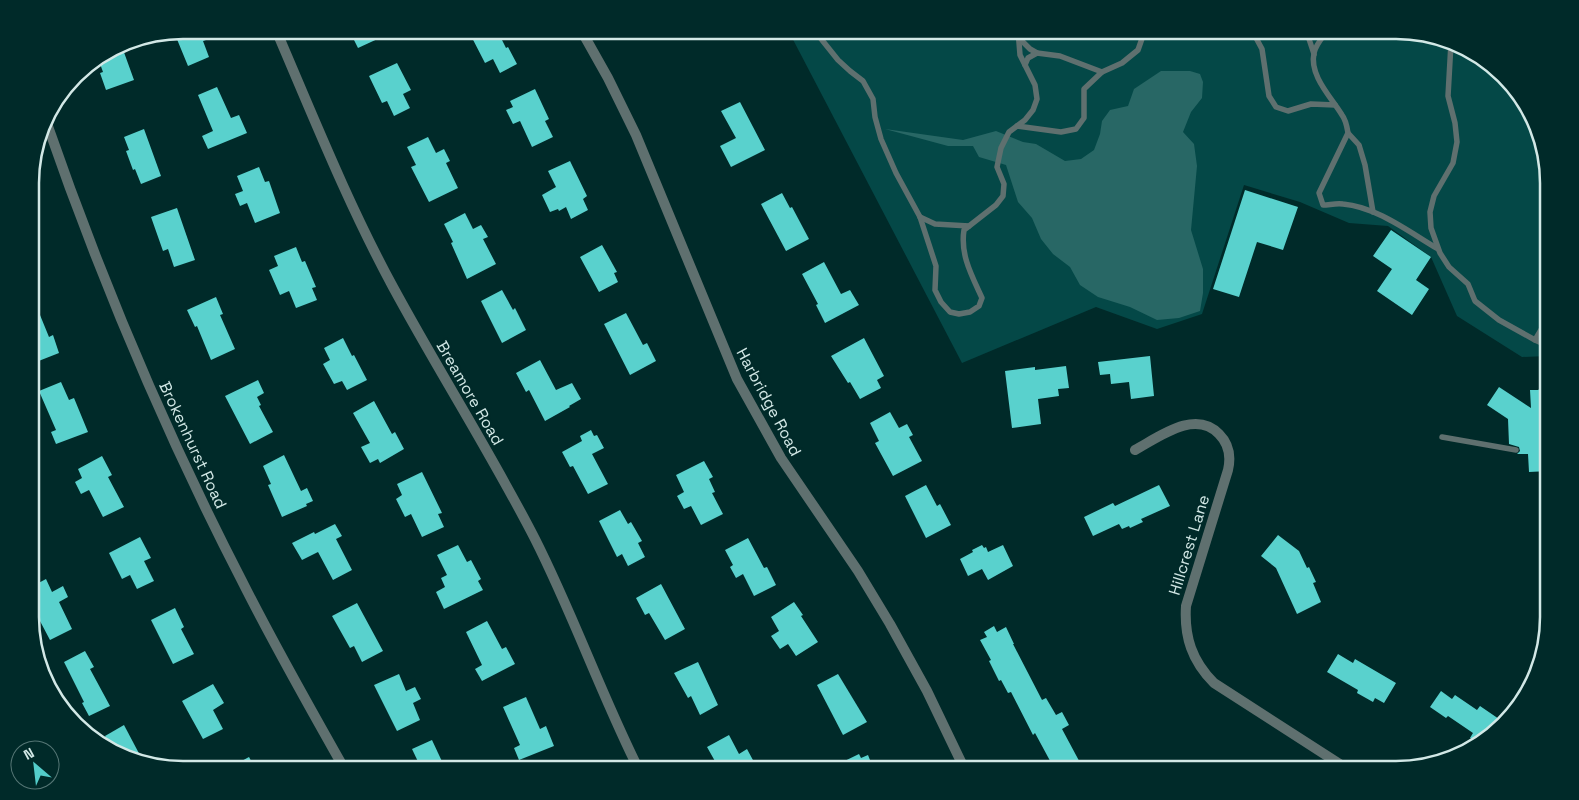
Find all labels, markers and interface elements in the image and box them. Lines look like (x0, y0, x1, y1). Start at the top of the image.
street label: Breamore Road (432, 337, 508, 449)
street label: Harbridge Road (732, 344, 806, 460)
street label: Brokenhurst Road (154, 378, 232, 512)
street label: Hillcrest Lane (1164, 492, 1214, 598)
north arrow (10, 740, 60, 790)
text: N (21, 743, 37, 764)

